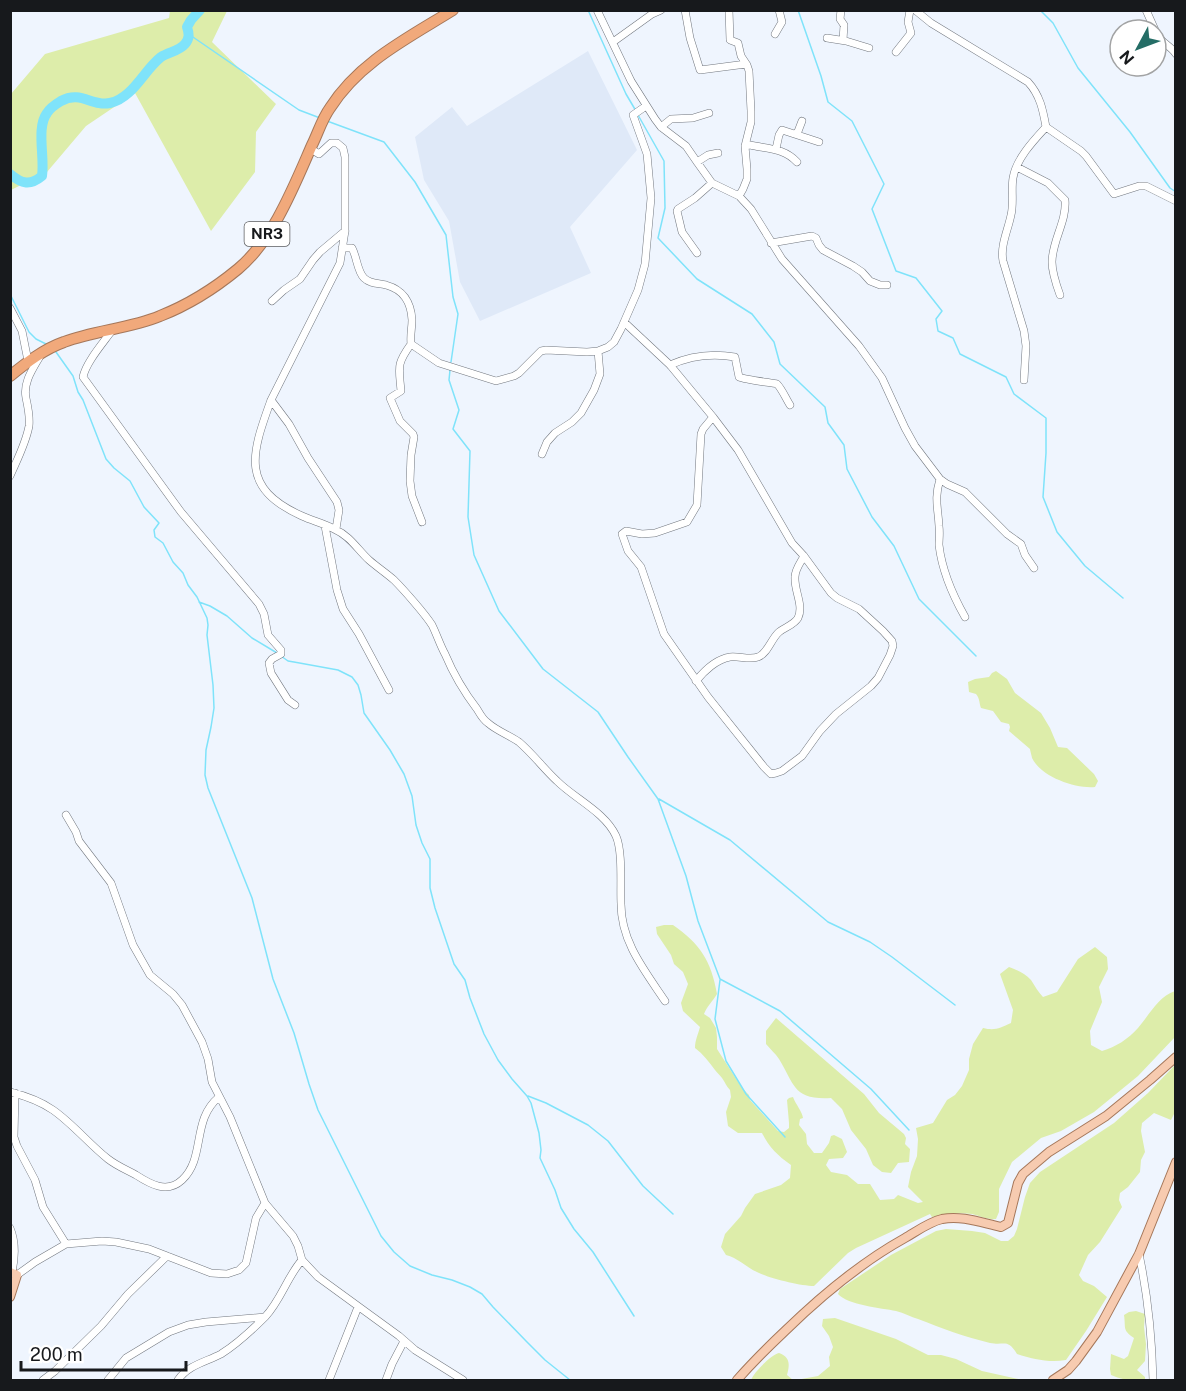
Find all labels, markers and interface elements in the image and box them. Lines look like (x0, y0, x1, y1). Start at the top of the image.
north arrow (1108, 18, 1168, 78)
text: N (1116, 47, 1138, 68)
road number: NR3 (244, 222, 290, 246)
scale bar (21, 1334, 186, 1372)
text: 200 m (30, 1344, 83, 1365)

